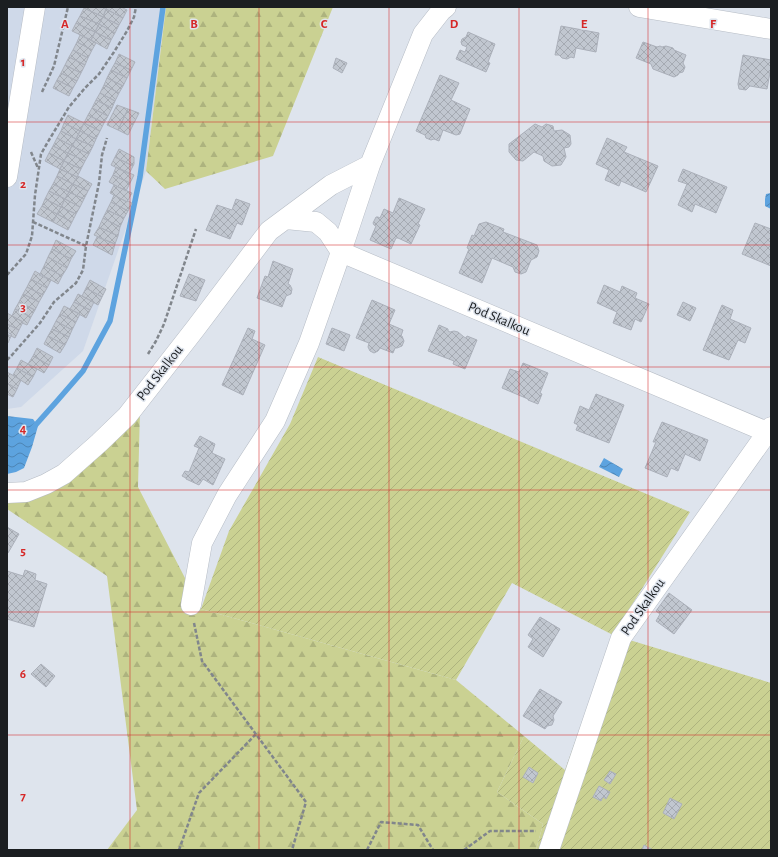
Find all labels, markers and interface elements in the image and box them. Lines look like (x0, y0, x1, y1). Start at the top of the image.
text: A (61, 18, 69, 31)
text: B (190, 18, 198, 31)
text: C (321, 18, 328, 31)
text: D (450, 18, 459, 31)
text: E (581, 18, 588, 31)
text: F (710, 18, 717, 31)
text: 1 (21, 56, 25, 69)
text: 2 (20, 178, 26, 191)
street label: Pod Skalkou (466, 300, 532, 338)
text: 3 (20, 301, 26, 314)
street label: Pod Skalkou (134, 343, 186, 403)
text: 4 (20, 423, 27, 436)
text: 5 (20, 545, 26, 558)
street label: Pod Skalkou (618, 576, 668, 638)
text: 6 (20, 668, 26, 681)
text: 7 (20, 790, 26, 803)

